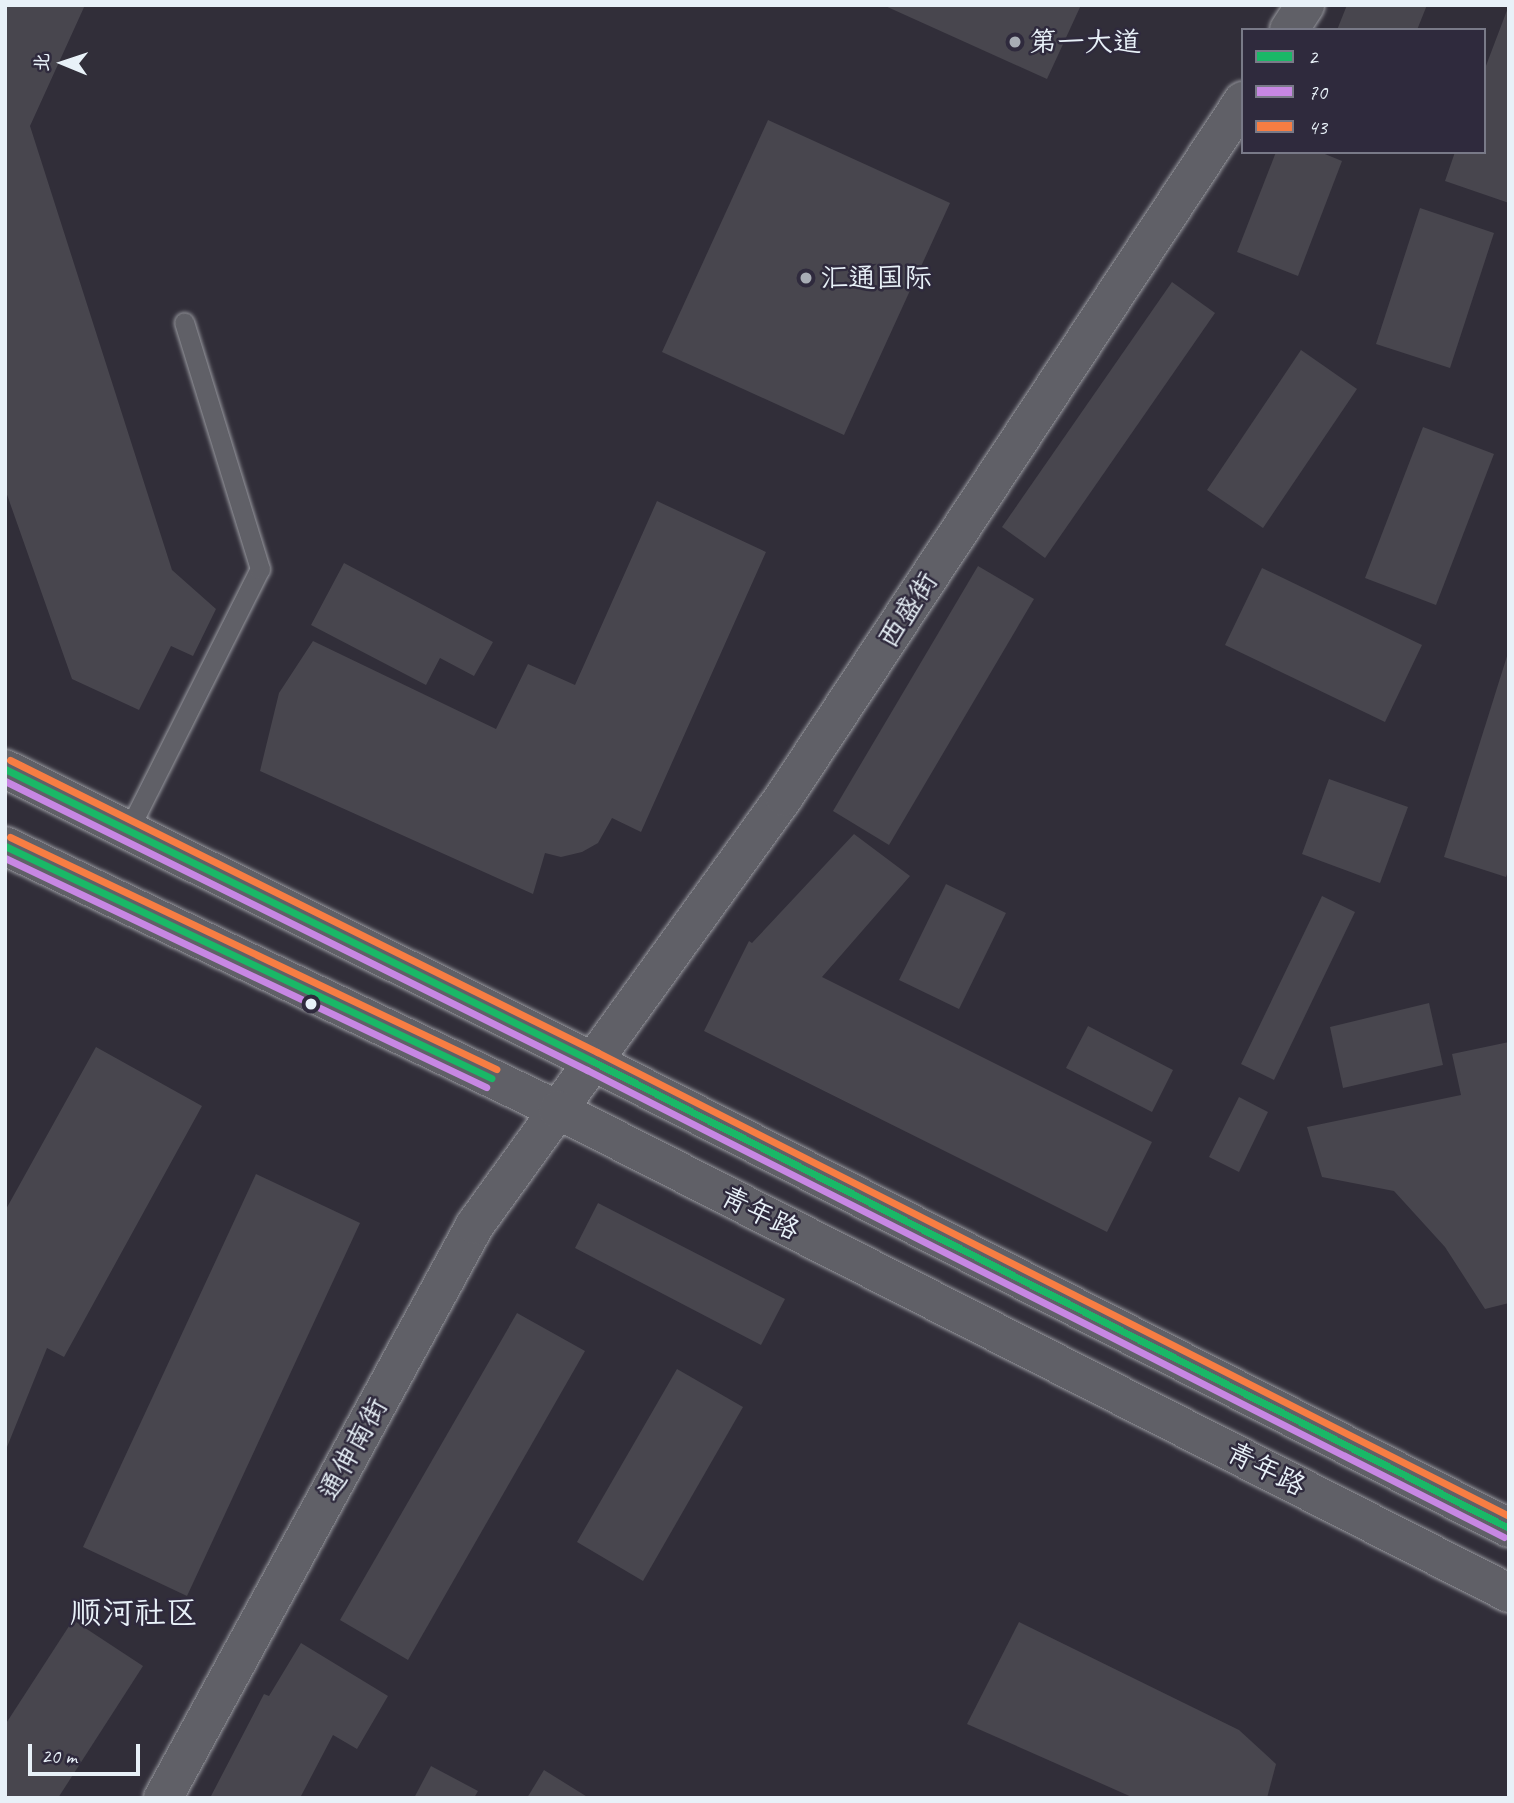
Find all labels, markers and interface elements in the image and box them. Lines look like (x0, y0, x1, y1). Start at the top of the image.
place label: 第一大道 (1029, 25, 1141, 59)
north arrow (28, 28, 98, 98)
legend (1241, 28, 1486, 154)
marker: 第一大道 (1007, 34, 1023, 50)
text: 2 (1308, 44, 1317, 70)
text: 北 (30, 52, 54, 72)
text: 70 (1308, 79, 1327, 105)
text: 43 (1308, 114, 1327, 140)
place label: 汇通国际 (820, 261, 932, 295)
marker: 汇通国际 (798, 270, 814, 286)
street label: 西盛街 (871, 566, 945, 654)
unlabelled marker (304, 997, 318, 1011)
street label: 青年路 (715, 1179, 805, 1247)
street label: 通伸南街 (311, 1392, 395, 1506)
street label: 青年路 (1221, 1435, 1311, 1503)
district label: 顺河社区 (70, 1594, 198, 1632)
scale bar (32, 1730, 144, 1774)
text: 20 m (41, 1743, 77, 1769)

